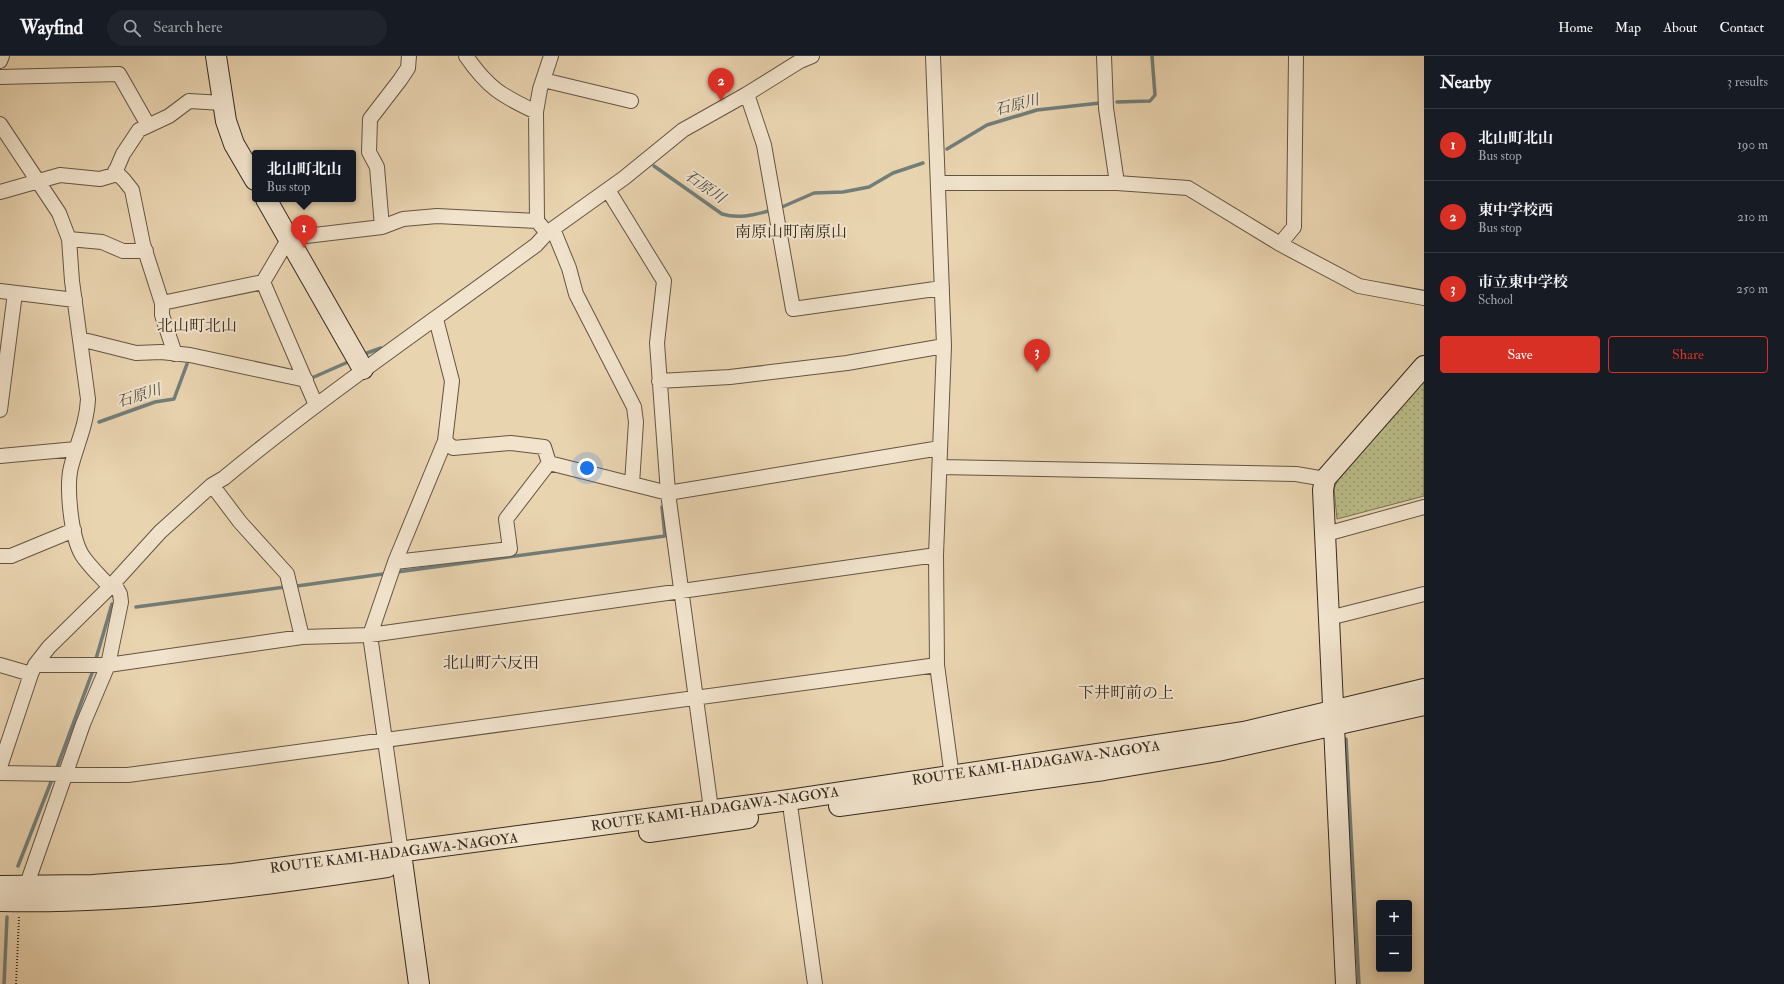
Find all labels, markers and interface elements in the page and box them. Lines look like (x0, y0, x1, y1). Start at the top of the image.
search box (107, 10, 387, 46)
text: Wayfind (20, 16, 83, 40)
icon: search (121, 17, 143, 39)
text: Search here (153, 18, 223, 37)
text: Home (1558, 19, 1593, 36)
text: Map (1615, 19, 1641, 36)
text: About (1663, 19, 1697, 36)
text: Contact (1719, 19, 1764, 36)
pin: 2 (708, 68, 734, 101)
text: Nearby (1440, 72, 1491, 93)
text: 3 results (1727, 74, 1768, 90)
water label: 石原川 (993, 90, 1043, 120)
text: 北山町北山 (1478, 129, 1553, 148)
text: 1 (1451, 137, 1455, 153)
text: 190 m (1737, 137, 1768, 153)
text: Bus stop (1478, 148, 1522, 164)
popup (252, 150, 356, 202)
text: 北山町北山 (266, 160, 342, 179)
water label: 石原川 (681, 166, 731, 209)
text: Bus stop (266, 179, 310, 195)
text: 東中学校西 (1478, 201, 1553, 220)
text: 2 (1450, 209, 1456, 225)
text: 210 m (1737, 209, 1768, 225)
pin: 1 (291, 215, 317, 248)
text: Bus stop (1478, 220, 1522, 236)
district label: 南原山町南原山 (735, 222, 847, 242)
text: 市立東中学校 (1478, 273, 1568, 292)
text: 3 (1451, 281, 1456, 297)
text: 250 m (1736, 281, 1768, 297)
text: School (1478, 292, 1513, 308)
district label: 北山町北山 (157, 316, 237, 336)
button: Save (1440, 336, 1600, 373)
button: Share (1608, 336, 1768, 373)
pin: 3 (1024, 339, 1050, 372)
water label: 石原川 (115, 380, 165, 412)
your location (577, 458, 597, 478)
district label: 北山町六反田 (443, 653, 539, 673)
district label: 下井町前の上 (1078, 683, 1174, 703)
street label: ROUTE KAMI-HADAGAWA-NAGOYA (911, 737, 1161, 789)
street label: ROUTE KAMI-HADAGAWA-NAGOYA (590, 783, 840, 835)
street label: ROUTE KAMI-HADAGAWA-NAGOYA (269, 829, 519, 877)
map controls (1376, 900, 1412, 972)
button: + (1376, 900, 1412, 936)
button: − (1376, 936, 1412, 972)

